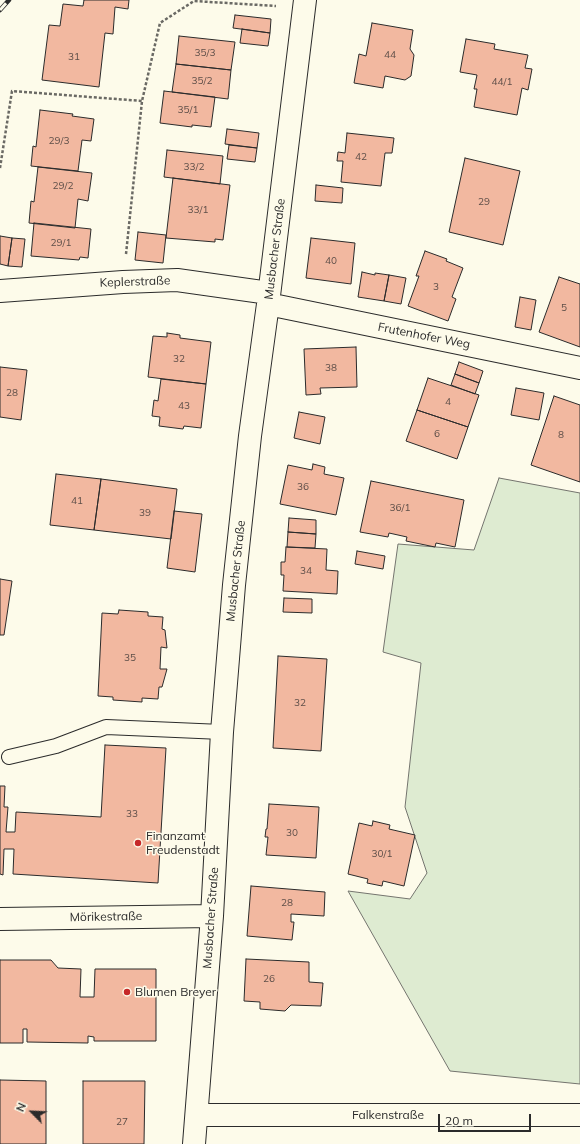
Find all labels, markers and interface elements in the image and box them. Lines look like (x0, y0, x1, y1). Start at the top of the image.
house number: 35/3 (195, 47, 215, 59)
house number: 44 (384, 49, 396, 61)
house number: 31 (68, 51, 80, 63)
house number: 35/2 (192, 75, 212, 87)
house number: 44/1 (492, 76, 512, 88)
house number: 35/1 (178, 104, 198, 116)
house number: 29/3 (49, 135, 69, 147)
house number: 42 (355, 151, 367, 163)
house number: 33/2 (184, 161, 204, 173)
house number: 29/2 (53, 180, 73, 192)
house number: 29 (478, 196, 490, 208)
street label: Musbacher Straße (262, 198, 288, 300)
house number: 33/1 (188, 204, 208, 216)
house number: 29/1 (51, 237, 71, 249)
house number: 40 (325, 255, 337, 267)
street label: Keplerstraße (99, 274, 171, 290)
house number: 3 (433, 281, 439, 293)
house number: 5 (561, 302, 567, 314)
street label: Frutenhofer Weg (377, 320, 471, 352)
house number: 32 (173, 353, 185, 365)
house number: 38 (325, 362, 337, 374)
house number: 28 (6, 387, 18, 399)
house number: 4 (445, 396, 451, 408)
house number: 43 (178, 400, 190, 412)
house number: 6 (434, 428, 440, 440)
house number: 8 (558, 429, 564, 441)
house number: 36 (297, 481, 309, 493)
house number: 41 (71, 495, 83, 507)
house number: 36/1 (390, 502, 410, 514)
house number: 39 (139, 507, 151, 519)
street label: Musbacher Straße (224, 520, 248, 622)
house number: 34 (300, 565, 312, 577)
house number: 35 (124, 652, 136, 664)
house number: 32 (294, 697, 306, 709)
house number: 33 (126, 808, 138, 820)
house number: 30 (286, 827, 298, 839)
place label: Finanzamt Freudenstadt (146, 829, 220, 857)
marker: Finanzamt Freudenstadt (133, 838, 143, 848)
house number: 30/1 (372, 848, 392, 860)
street label: Musbacher Straße (200, 867, 222, 969)
house number: 28 (281, 897, 293, 909)
street label: Mörikestraße (70, 909, 142, 925)
house number: 26 (263, 973, 275, 985)
place label: Blumen Breyer (135, 985, 216, 999)
marker: Blumen Breyer (122, 987, 132, 997)
north arrow (12, 1092, 52, 1132)
text: N (13, 1100, 29, 1114)
scale bar (440, 1106, 533, 1132)
street label: Falkenstraße (352, 1108, 424, 1122)
text: 20 m (445, 1113, 473, 1128)
house number: 27 (116, 1116, 128, 1128)

